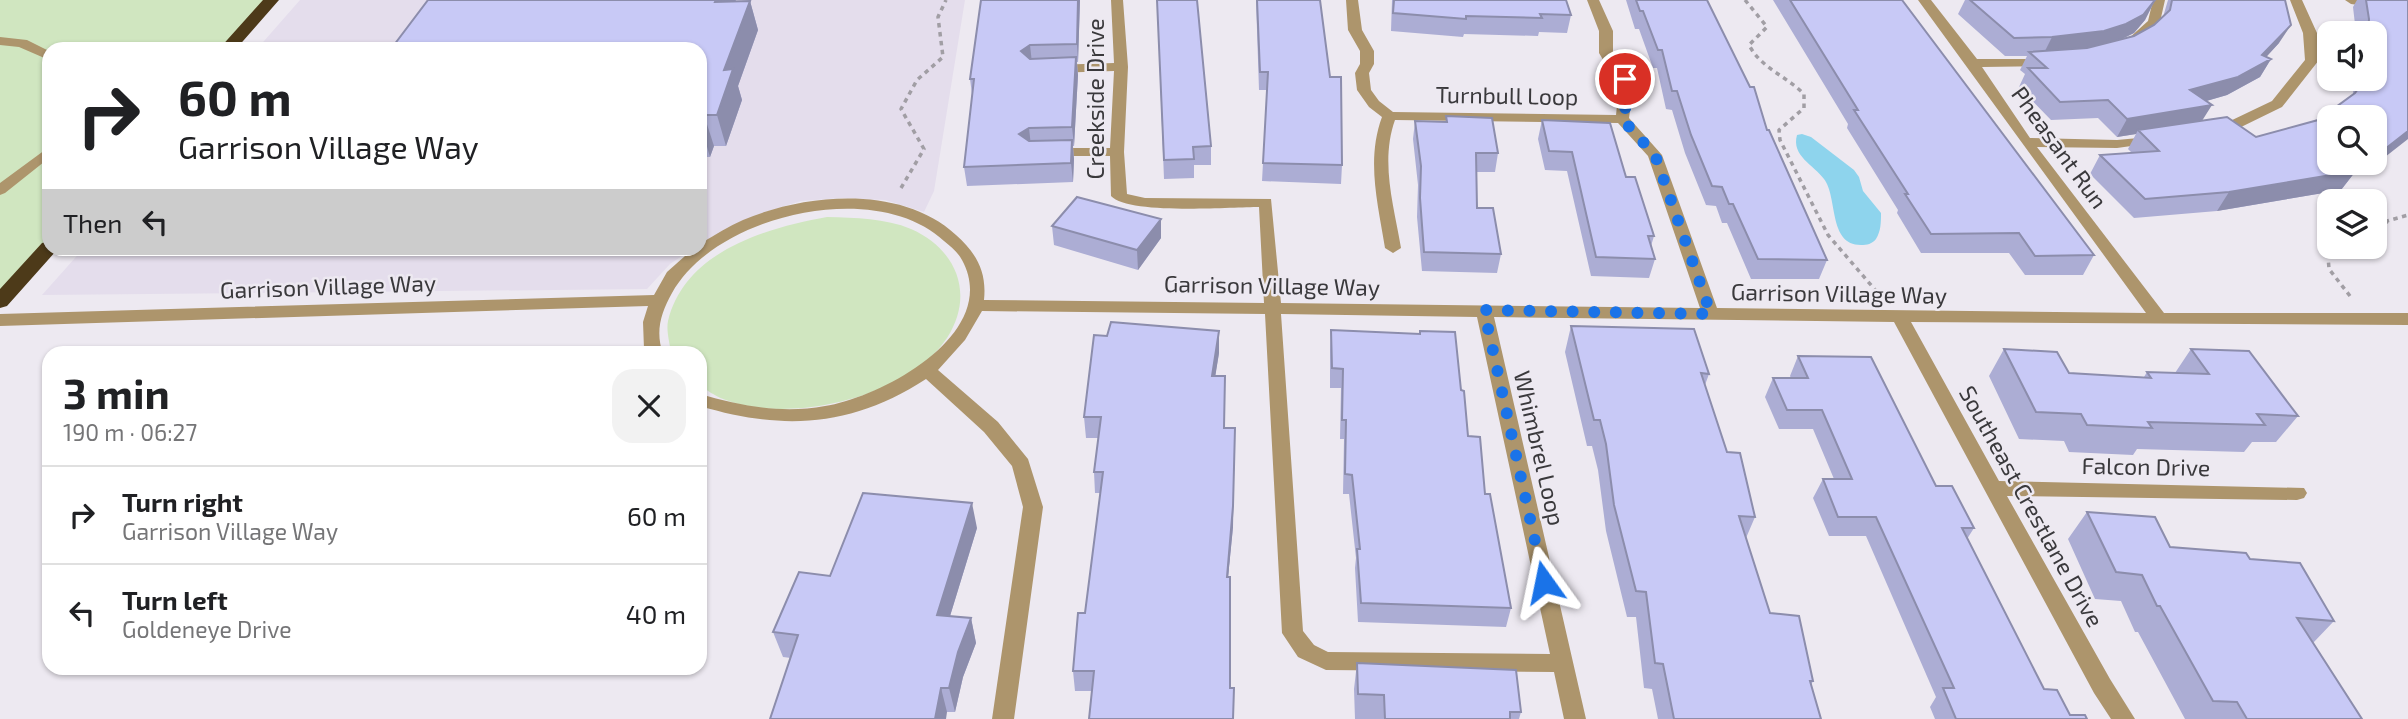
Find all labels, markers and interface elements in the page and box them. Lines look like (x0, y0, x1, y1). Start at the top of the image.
street label: Creekside Drive (1081, 18, 1109, 180)
map controls (2317, 21, 2387, 259)
button: sound (2317, 21, 2387, 91)
pin (1595, 49, 1655, 109)
icon: arrive (1606, 60, 1644, 98)
text: 60 m (178, 67, 292, 126)
icon: right (63, 70, 154, 161)
street label: Turnbull Loop (1435, 80, 1579, 110)
street label: Pheasant Run (2006, 80, 2114, 214)
button: search (2317, 105, 2387, 175)
text: Garrison Village Way (178, 127, 479, 165)
button: layers (2317, 189, 2387, 259)
icon: left (136, 203, 174, 241)
text: Then (63, 207, 122, 238)
street label: Garrison Village Way (219, 268, 437, 304)
street label: Garrison Village Way (1164, 269, 1380, 301)
street label: Garrison Village Way (1731, 277, 1947, 309)
text: 3 min (63, 367, 170, 417)
street label: Whimbrel Loop (1509, 368, 1571, 528)
button: close (612, 369, 686, 443)
street label: Southeast Crestlane Drive (1954, 380, 2110, 632)
text: 190 m · 06:27 (63, 418, 197, 446)
street label: Falcon Drive (2081, 451, 2211, 481)
text: Turn right (122, 486, 243, 517)
icon: right (63, 496, 101, 534)
text: 60 m (627, 500, 686, 531)
text: Garrison Village Way (122, 517, 338, 545)
position arrow (1507, 545, 1581, 619)
text: Turn left (122, 584, 228, 615)
icon: left (63, 594, 101, 632)
text: 40 m (626, 598, 686, 629)
text: Goldeneye Drive (122, 615, 292, 643)

